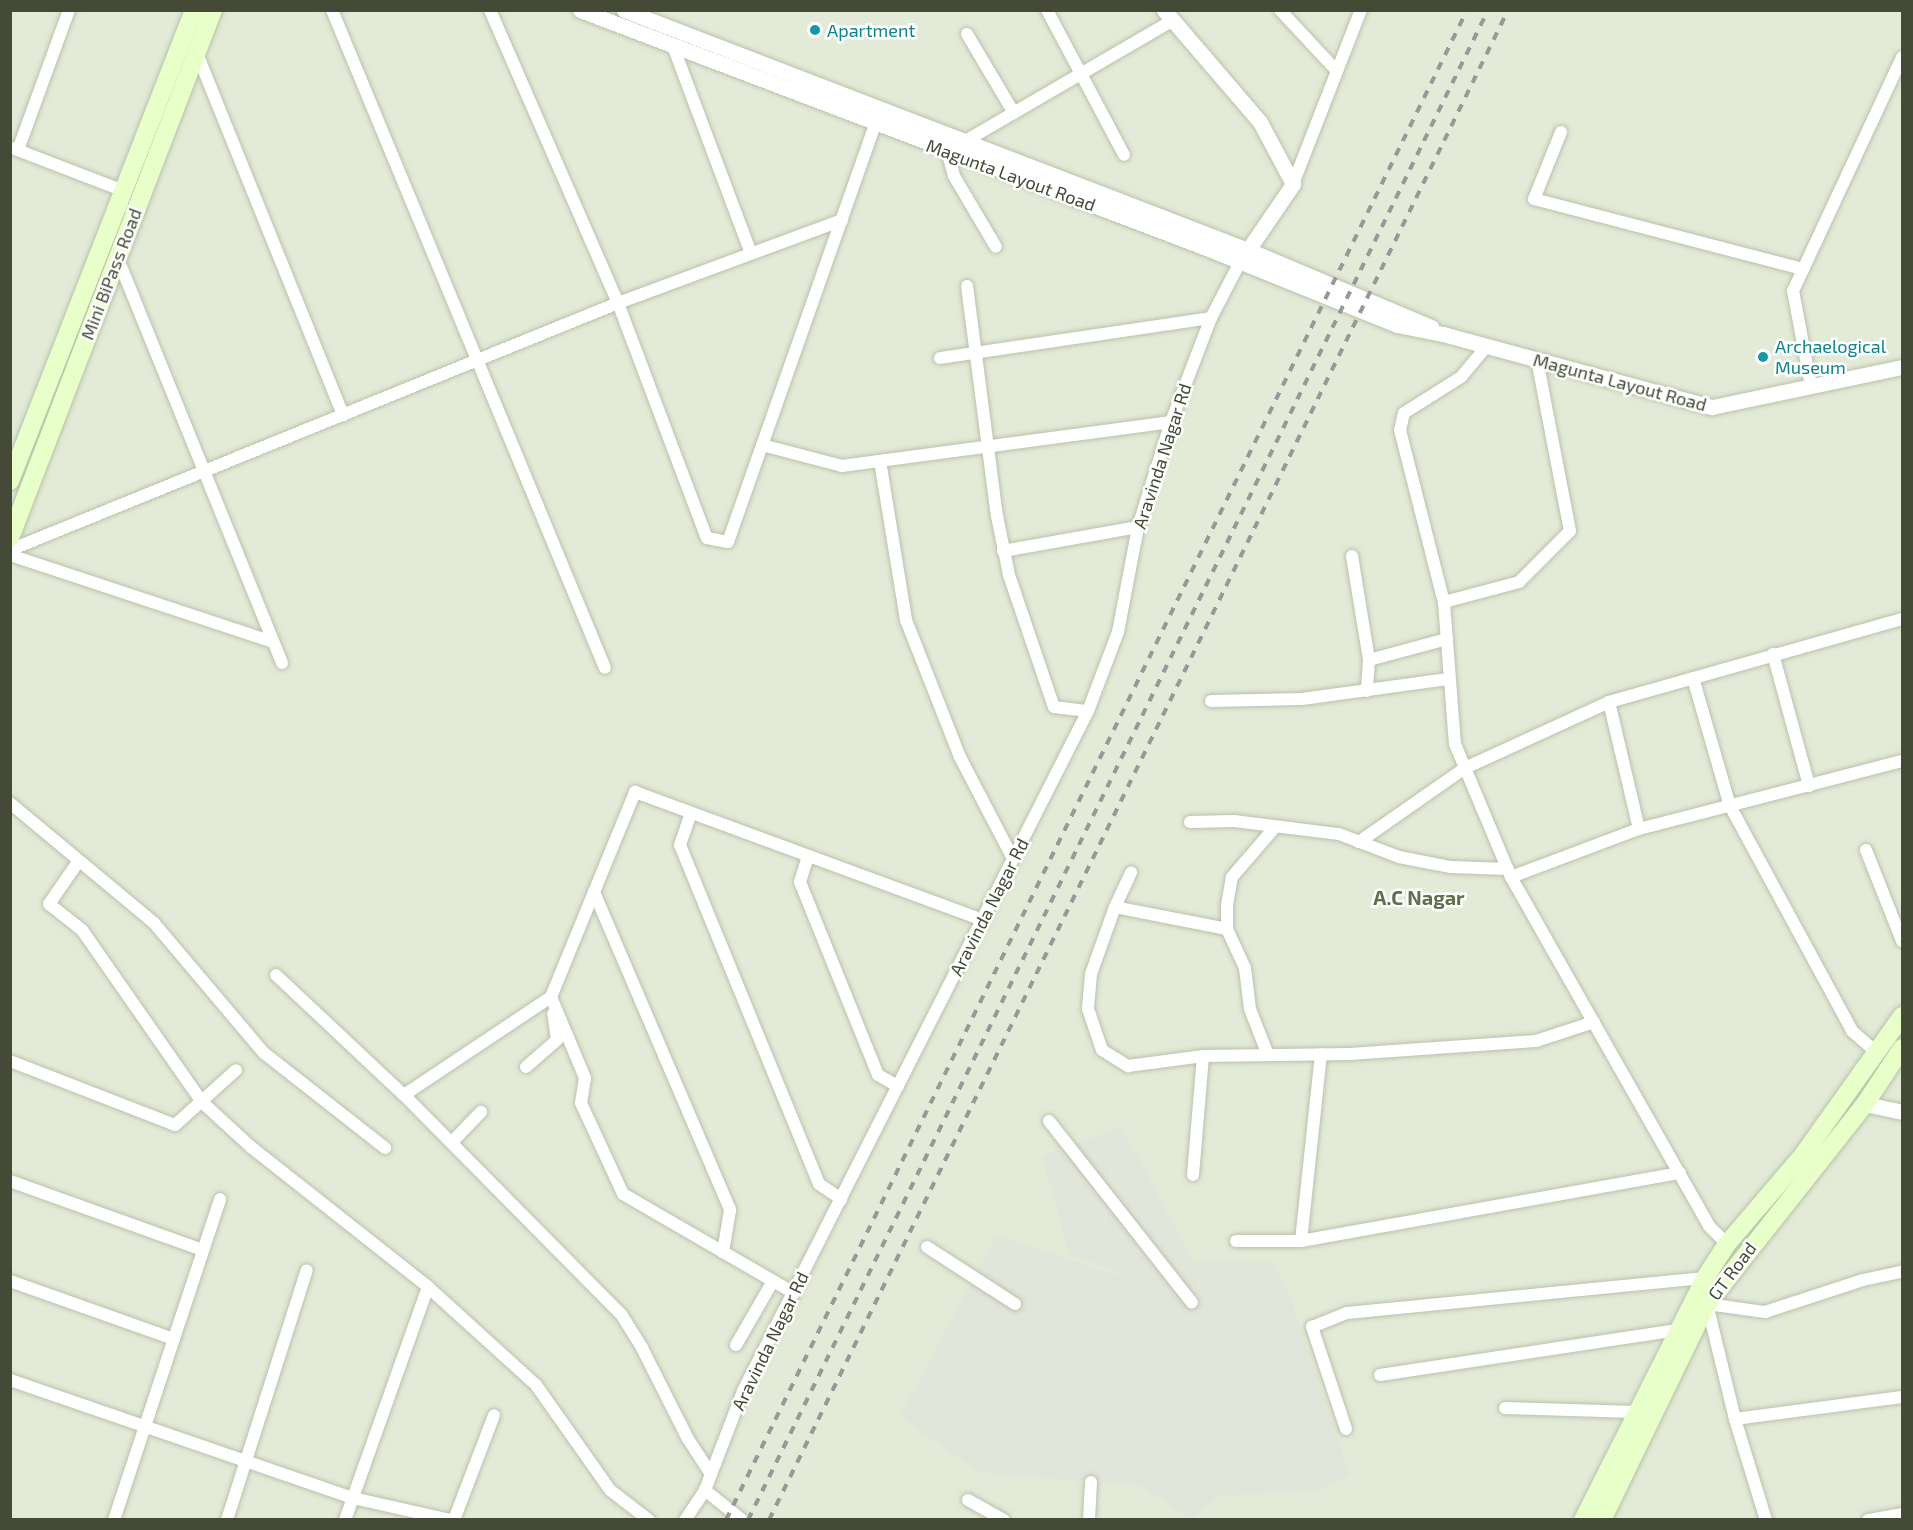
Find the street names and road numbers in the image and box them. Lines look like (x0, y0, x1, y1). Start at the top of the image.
street label: Magunta Layout Road (923, 134, 1099, 216)
street label: Mini BiPass Road (76, 205, 146, 343)
street label: Magunta Layout Road (1531, 348, 1709, 416)
street label: Aravinda Nagar Rd (1128, 380, 1196, 532)
street label: Aravinda Nagar Rd (945, 834, 1033, 980)
street label: GT Road (1703, 1238, 1761, 1304)
street label: Aravinda Nagar Rd (727, 1268, 813, 1414)

